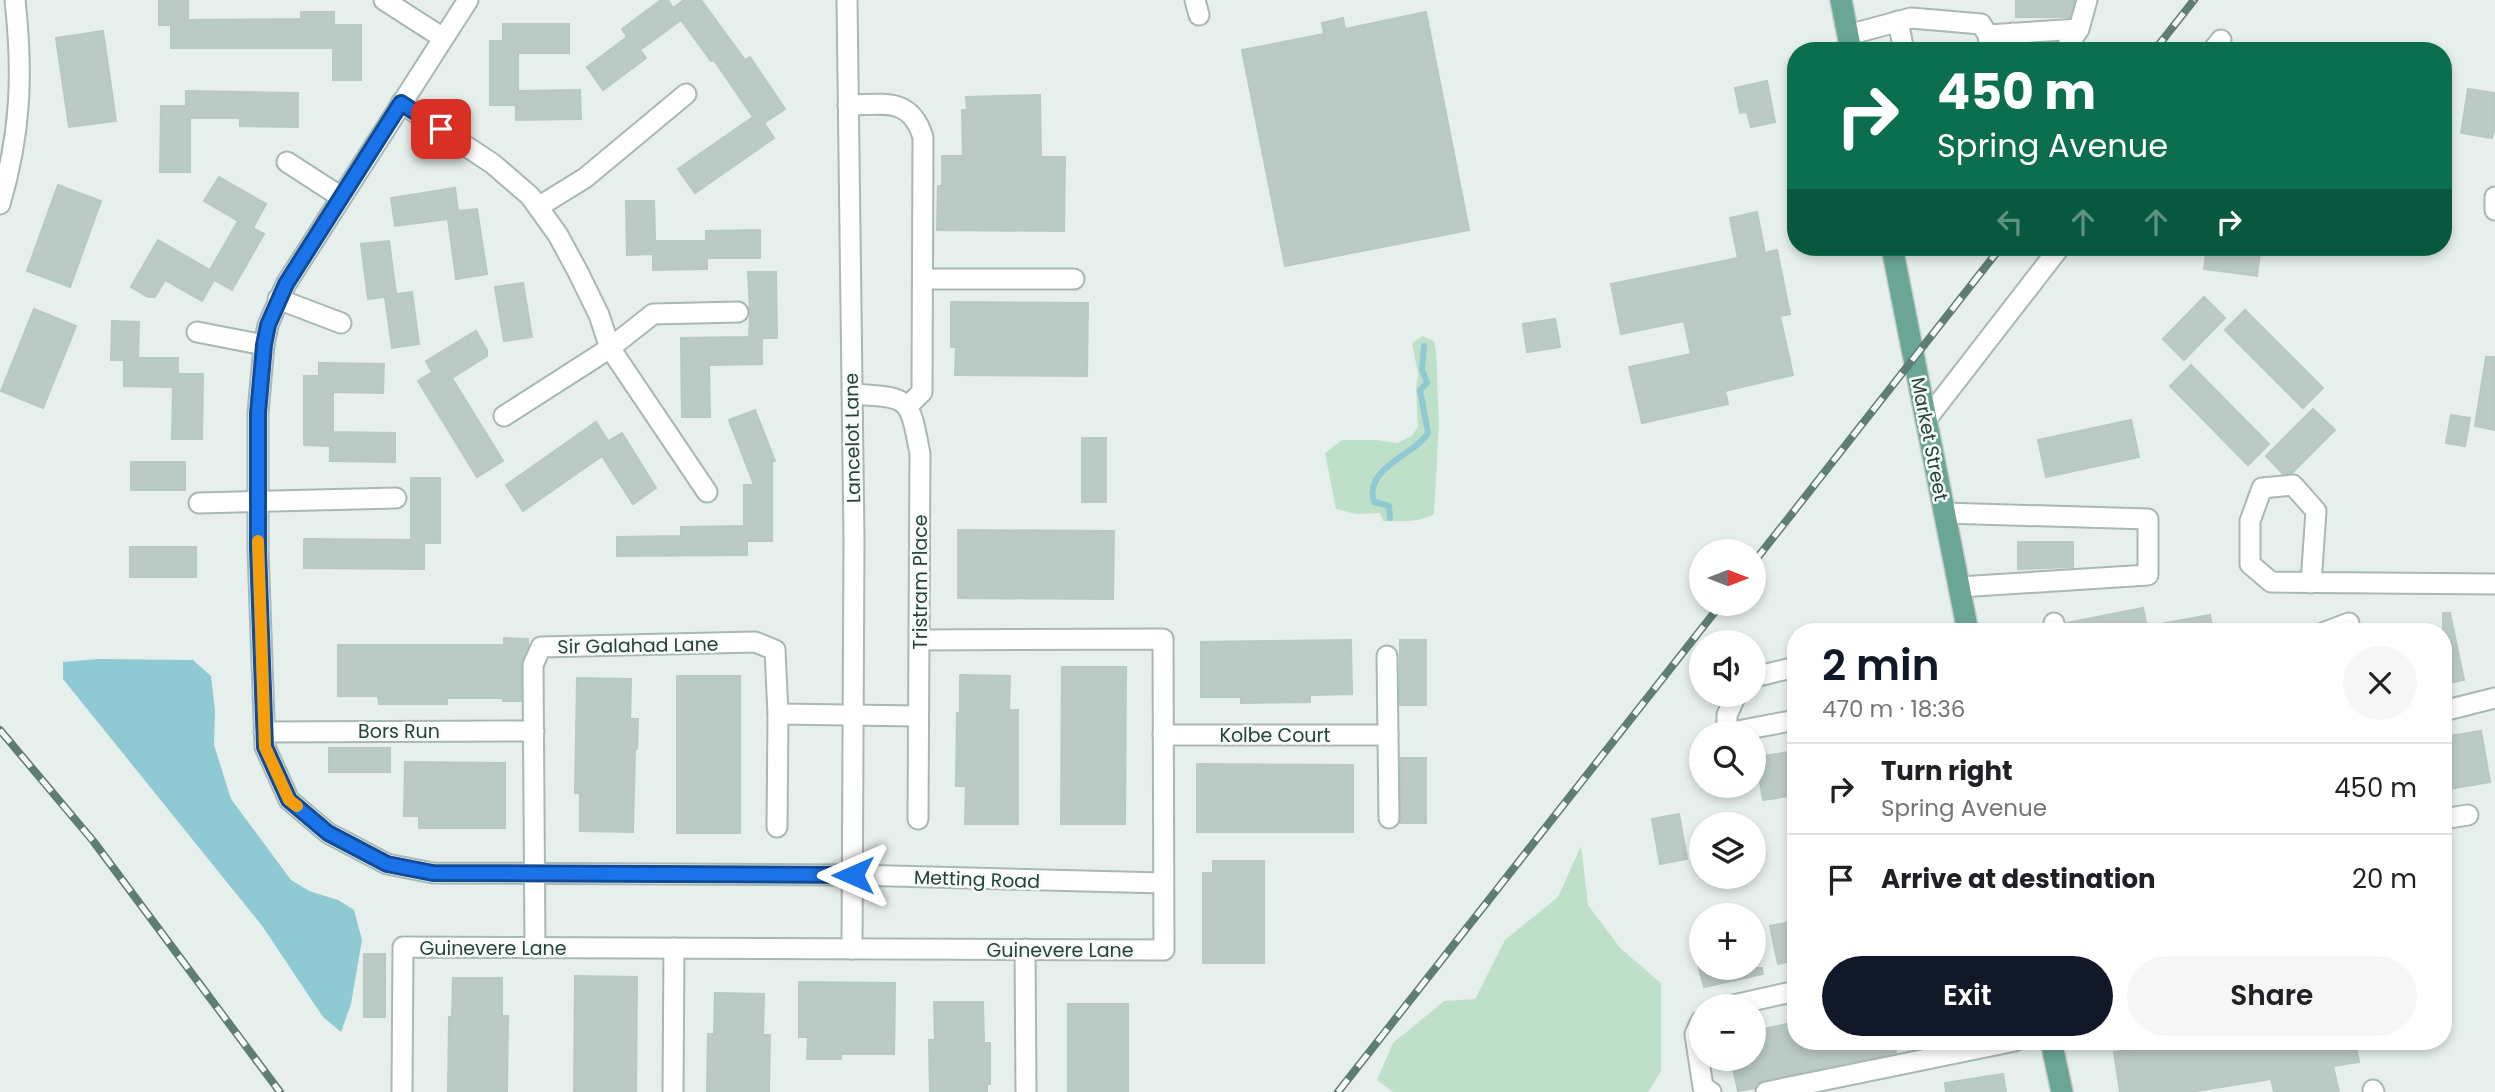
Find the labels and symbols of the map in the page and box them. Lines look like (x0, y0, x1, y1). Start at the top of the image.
pin (411, 99, 471, 159)
street label: Lancelot Lane (838, 373, 867, 503)
street label: Market Street (1904, 375, 1955, 503)
street label: Tristram Place (907, 514, 934, 650)
north arrow (1689, 539, 1766, 616)
street label: Sir Galahad Lane (557, 631, 719, 660)
street label: Bors Run (358, 718, 440, 745)
street label: Kolbe Court (1220, 722, 1331, 749)
position arrow (816, 838, 890, 912)
street label: Metting Road (913, 864, 1040, 895)
street label: Guinevere Lane (420, 935, 566, 962)
street label: Guinevere Lane (987, 937, 1133, 964)

